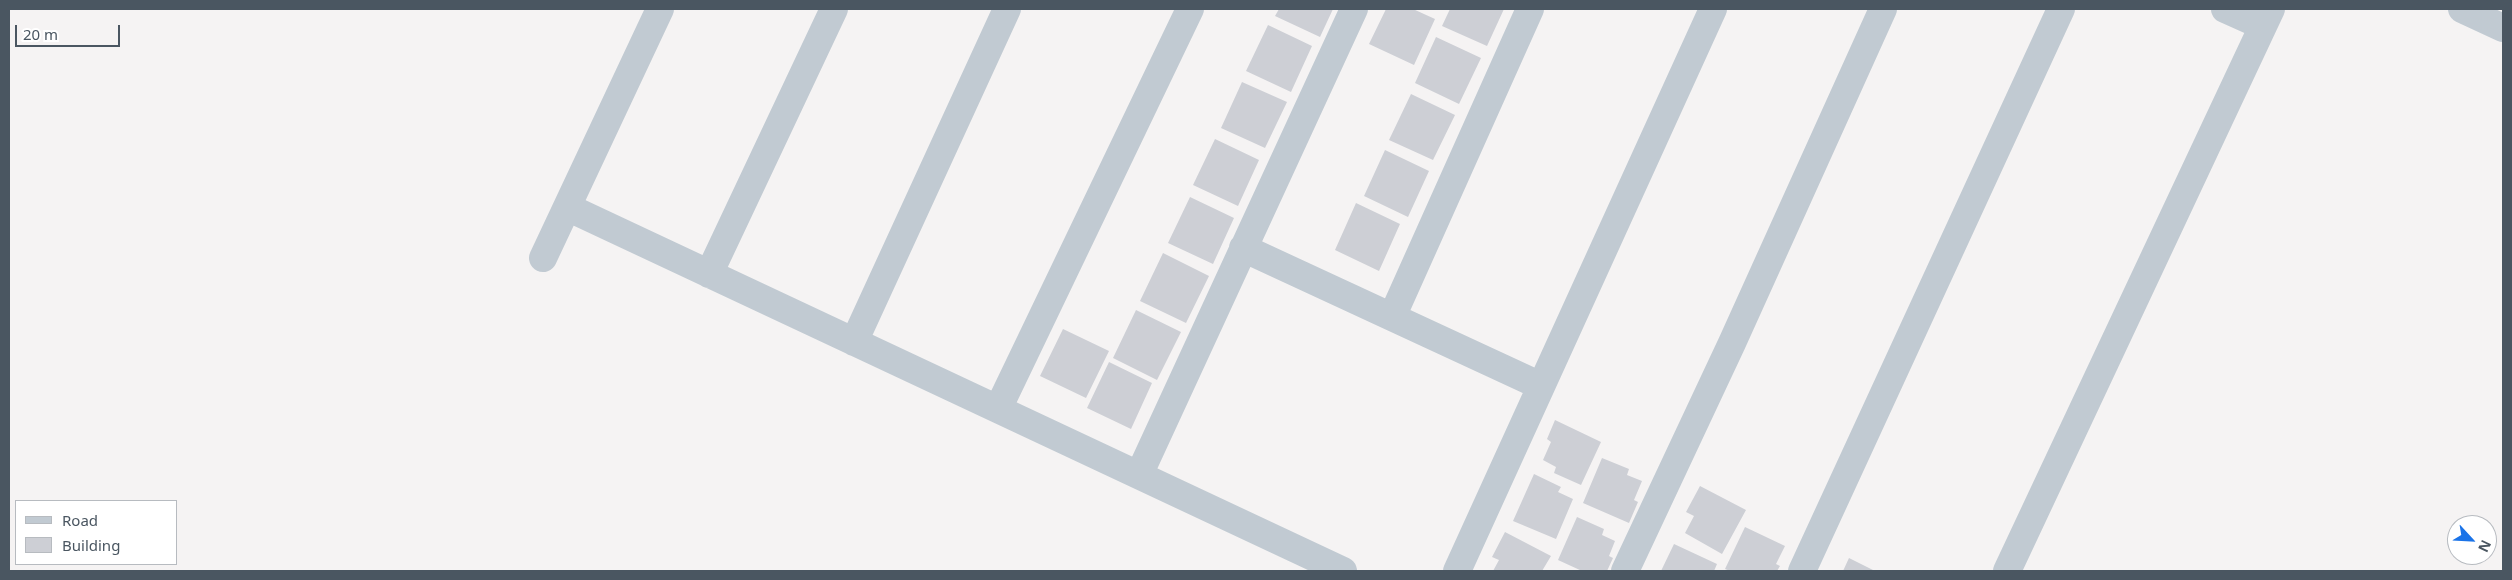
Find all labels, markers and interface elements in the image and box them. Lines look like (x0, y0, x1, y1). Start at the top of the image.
scale bar (18, 15, 122, 47)
text: 20 m (23, 24, 58, 44)
legend (15, 500, 178, 565)
text: Road (62, 510, 98, 530)
north arrow (2447, 515, 2497, 565)
text: Building (62, 535, 120, 555)
text: N (2474, 537, 2496, 555)

